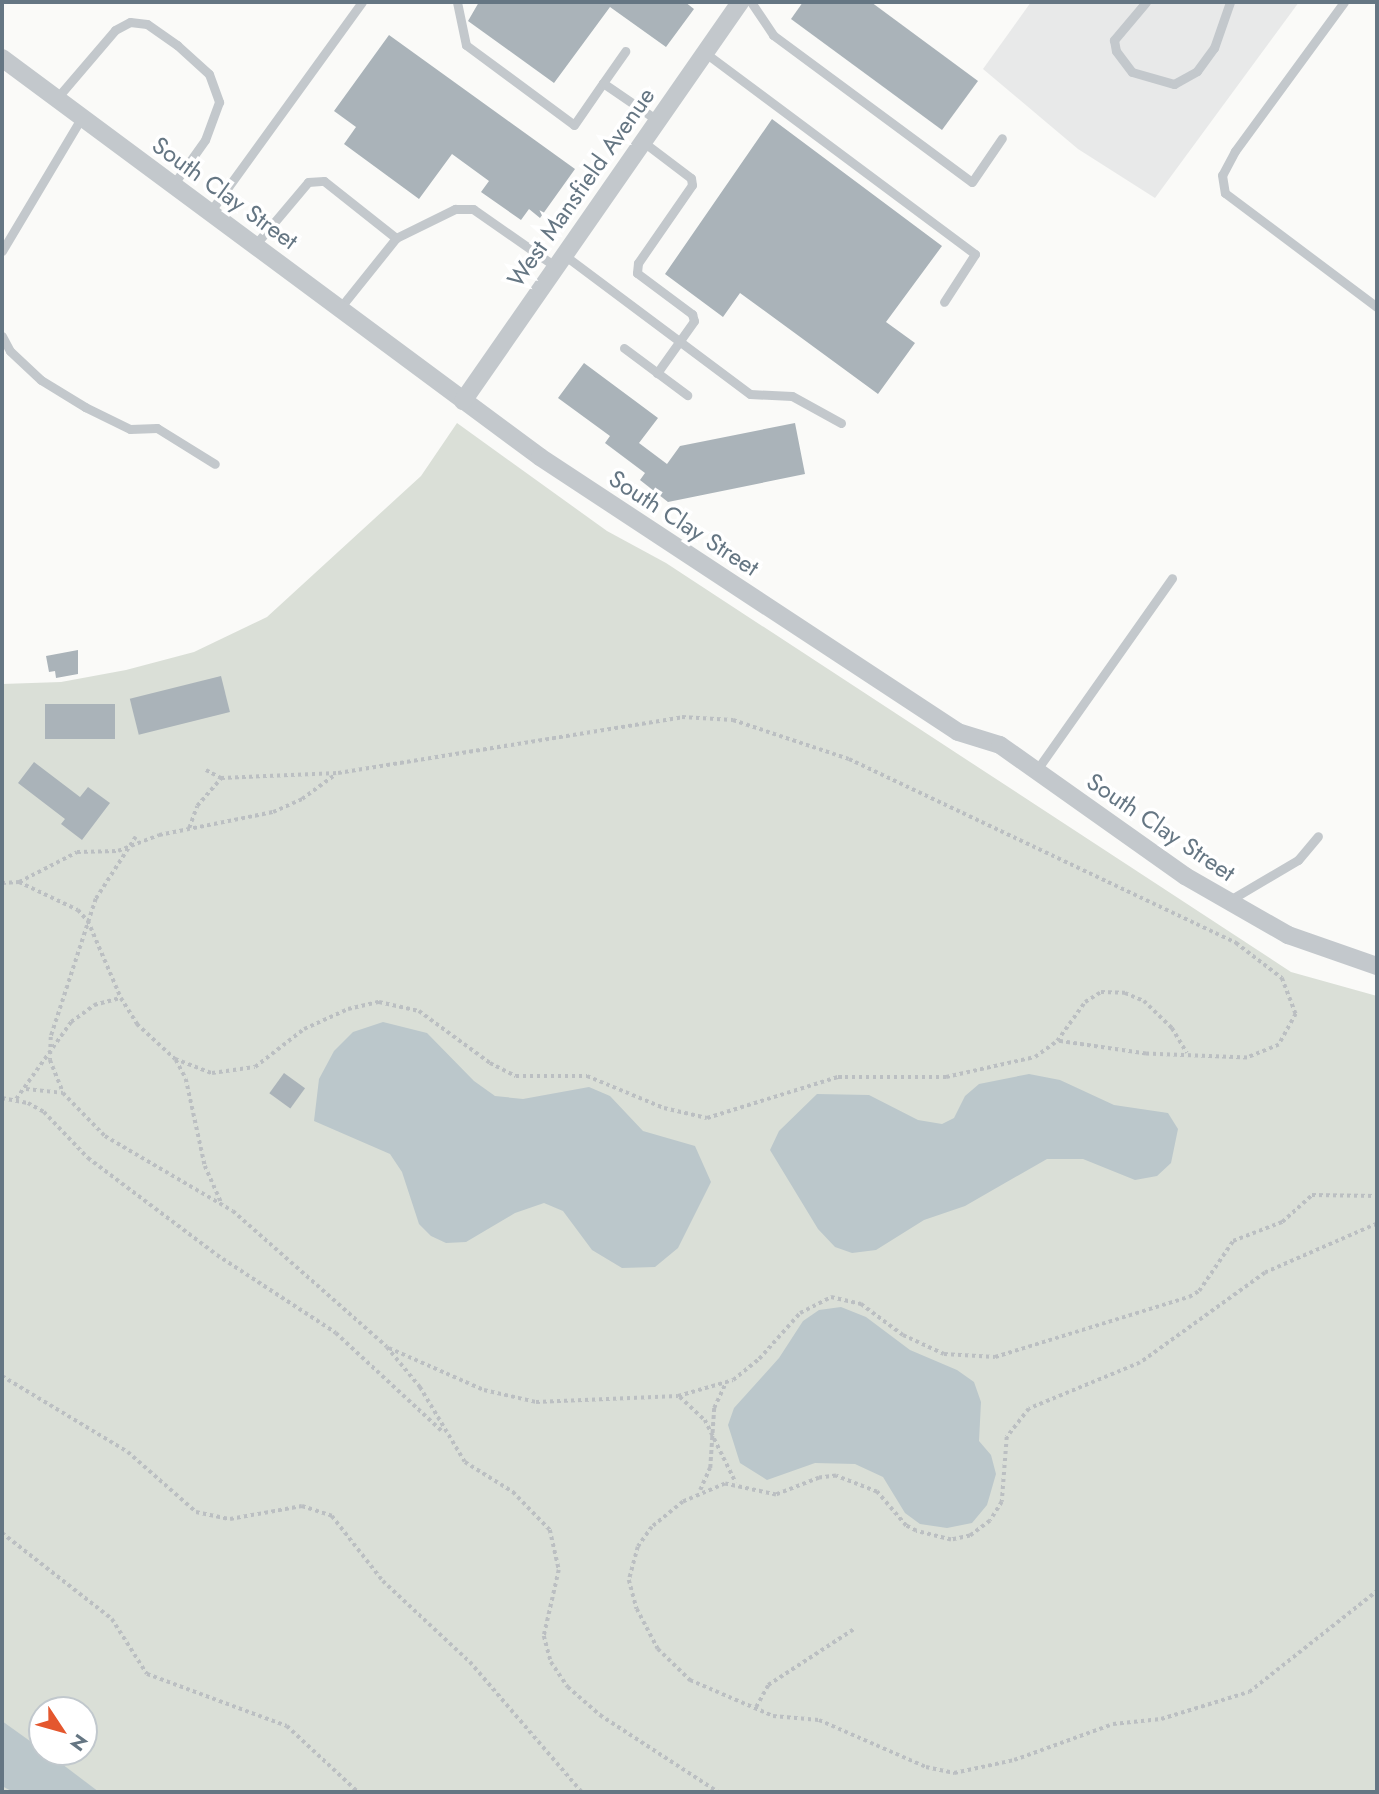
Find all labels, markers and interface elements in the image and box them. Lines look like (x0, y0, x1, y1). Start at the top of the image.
street label: West Mansfield Avenue (501, 82, 661, 292)
street label: South Clay Street (147, 131, 303, 255)
street label: South Clay Street (604, 464, 764, 582)
street label: South Clay Street (1081, 767, 1241, 887)
north arrow (28, 1696, 98, 1766)
text: N (63, 1728, 94, 1757)

